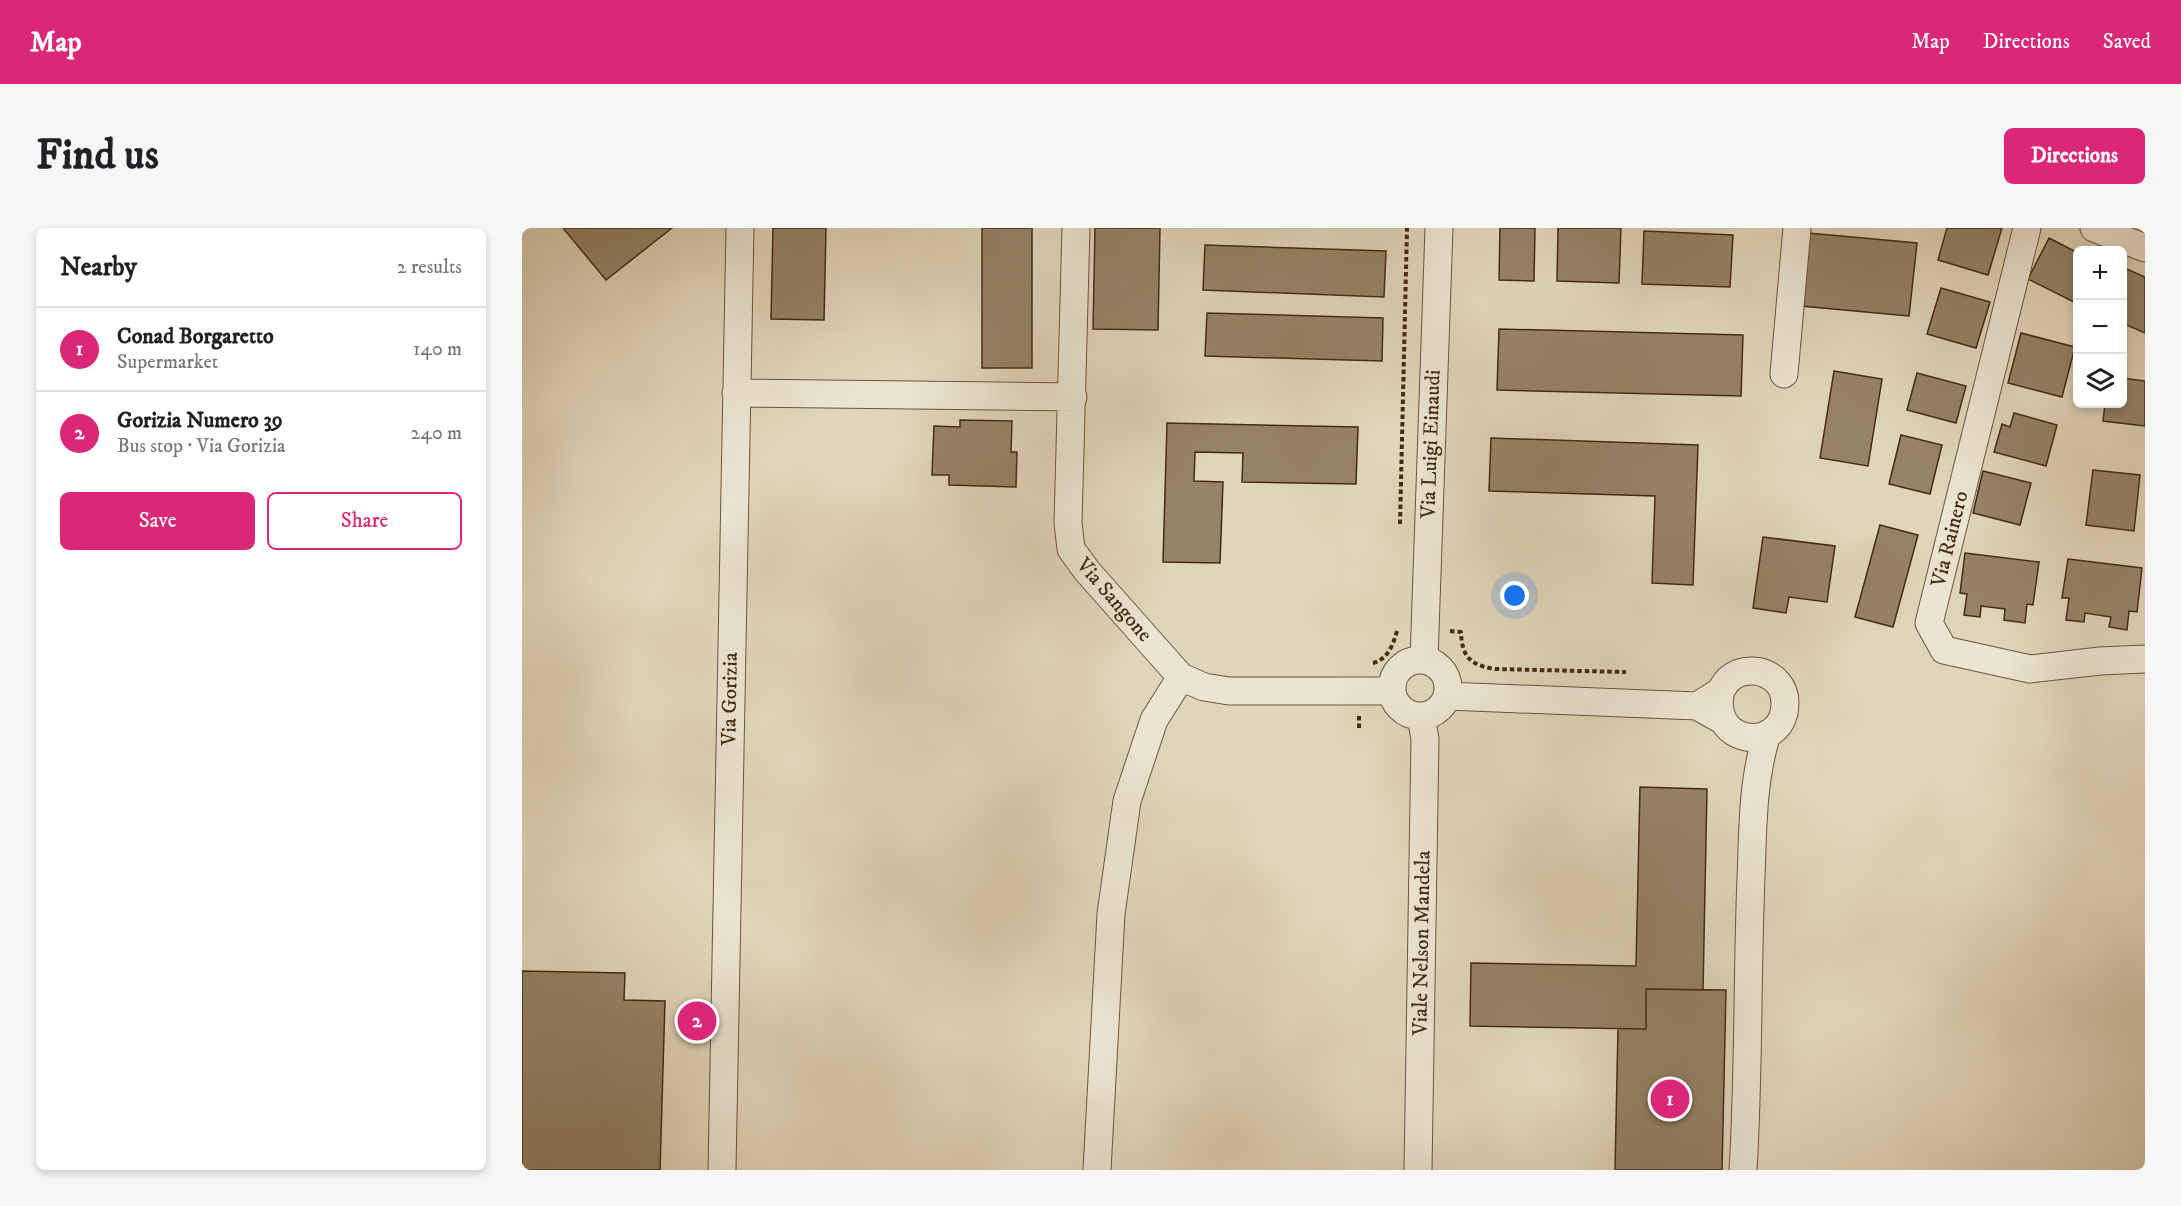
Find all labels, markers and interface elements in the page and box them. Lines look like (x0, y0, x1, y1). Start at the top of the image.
text: Map (30, 25, 82, 60)
text: Map (1911, 29, 1950, 55)
text: Directions (1983, 29, 2070, 55)
text: Saved (2103, 29, 2151, 55)
button: Directions (2004, 128, 2145, 184)
text: Find us (36, 130, 159, 182)
map controls (2073, 246, 2127, 408)
button: + (2073, 246, 2127, 300)
text: Nearby (60, 251, 137, 284)
text: 2 results (397, 255, 462, 280)
button: − (2073, 300, 2127, 354)
text: Conad Borgaretto (117, 323, 274, 350)
text: 1 (76, 337, 83, 362)
text: 140 m (413, 337, 462, 362)
text: Supermarket (117, 350, 218, 375)
button: layers (2073, 354, 2127, 408)
street label: Via Luigi Einaudi (1415, 369, 1447, 520)
text: Gorizia Numero 39 (117, 407, 283, 434)
text: 2 (75, 421, 84, 446)
text: 240 m (411, 421, 462, 446)
text: Bus stop · Via Gorizia (117, 434, 286, 459)
street label: Via Rainero (1925, 488, 1974, 591)
button: Save (60, 492, 255, 550)
button: Share (267, 492, 462, 550)
street label: Via Sangone (1070, 552, 1158, 648)
your location (1500, 581, 1529, 610)
street label: Via Gorizia (716, 652, 744, 747)
street label: Viale Nelson Mandela (1407, 850, 1437, 1037)
pin: 2 (678, 998, 717, 1044)
pin: 1 (1650, 1076, 1690, 1122)

